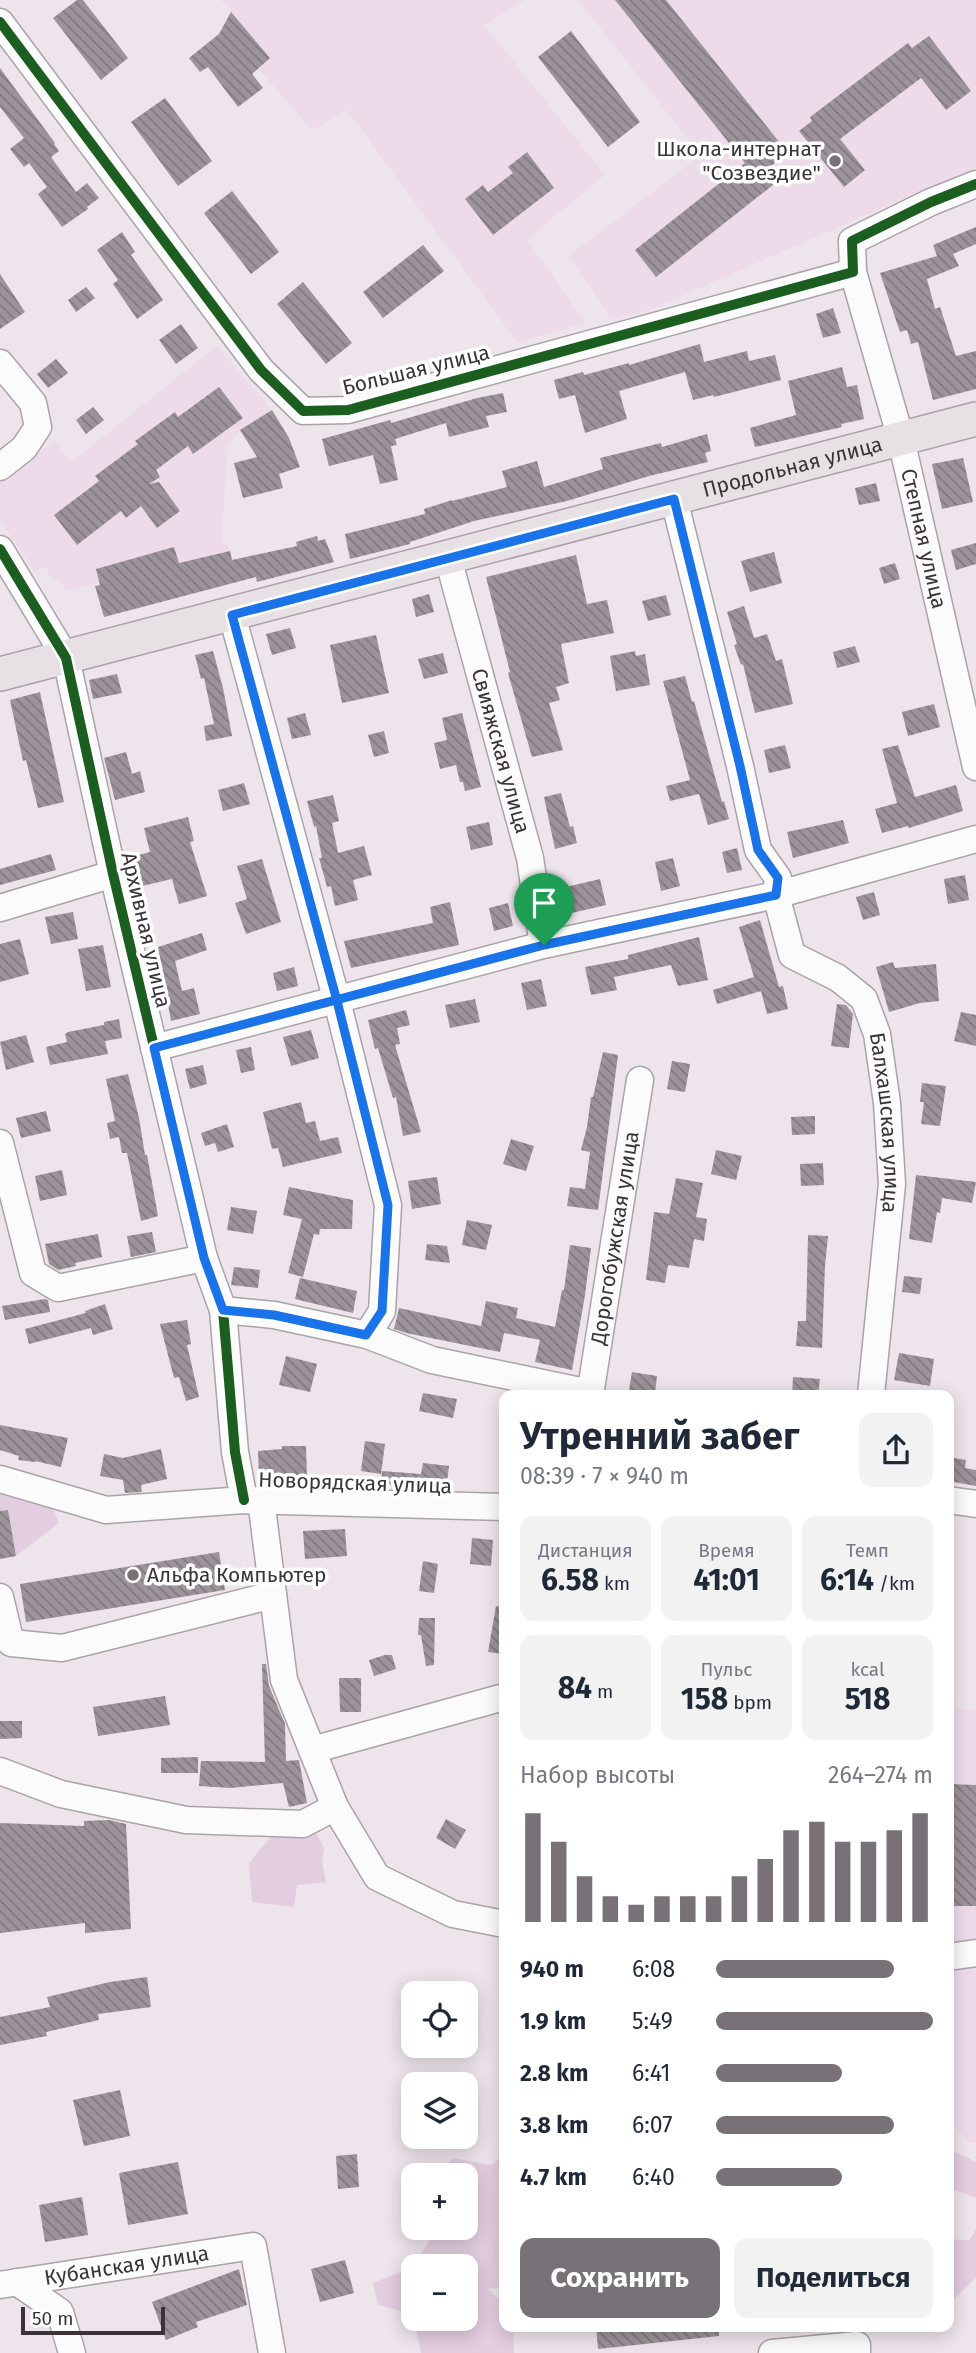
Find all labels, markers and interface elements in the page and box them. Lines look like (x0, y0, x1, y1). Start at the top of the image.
place label: Школа-интернат "Созвездие" (656, 136, 822, 186)
marker: Школа-интернат "Созвездие" (827, 153, 843, 169)
street label: Большая улица (340, 339, 492, 401)
street label: Продольная улица (700, 431, 885, 503)
street label: Степная улица (895, 466, 952, 611)
street label: Свияжская улица (466, 665, 536, 836)
street label: Архивная улица (116, 850, 176, 1010)
pin (514, 873, 574, 945)
icon: arrive (525, 884, 563, 922)
street label: Балхашская улица (864, 1031, 905, 1214)
street label: Дорогобужская улица (585, 1129, 645, 1348)
text: Утренний забег (520, 1413, 799, 1459)
button: share (859, 1413, 933, 1487)
text: 08:39 · 7 × 940 m (520, 1462, 689, 1490)
street label: Новорядская улица (258, 1467, 452, 1499)
text: Дистанция (538, 1539, 633, 1562)
text: Время (698, 1539, 755, 1562)
text: Темп (846, 1539, 889, 1562)
place label: Альфа Компьютер (147, 1562, 326, 1588)
text: 6.58 (541, 1562, 599, 1598)
text: 41:01 (693, 1562, 760, 1598)
text: 6:14 (820, 1562, 874, 1598)
marker: Альфа Компьютер (125, 1567, 141, 1583)
text: km (599, 1572, 630, 1595)
text: /km (874, 1572, 915, 1595)
text: Пульс (701, 1658, 752, 1681)
text: kcal (850, 1658, 885, 1681)
text: 84 (558, 1670, 592, 1706)
text: m (592, 1680, 613, 1703)
text: 158 (681, 1681, 728, 1717)
text: 518 (845, 1681, 890, 1717)
text: bpm (728, 1691, 772, 1714)
text: Набор высоты (520, 1761, 675, 1789)
text: 264–274 m (828, 1761, 933, 1789)
text: 940 m (520, 1955, 584, 1983)
text: 6:08 (632, 1955, 675, 1983)
map controls (401, 1981, 478, 2331)
button: locate (401, 1981, 478, 2058)
text: 1.9 km (520, 2007, 586, 2035)
text: 5:49 (632, 2007, 673, 2035)
text: 2.8 km (520, 2059, 588, 2087)
text: 6:41 (632, 2059, 671, 2087)
button: layers (401, 2072, 478, 2149)
text: 3.8 km (520, 2111, 588, 2139)
text: 6:07 (632, 2111, 672, 2139)
button: + (401, 2163, 478, 2240)
text: 4.7 km (520, 2163, 587, 2191)
text: 6:40 (632, 2163, 675, 2191)
button: Сохранить (520, 2238, 720, 2318)
button: Поделиться (734, 2238, 933, 2318)
street label: Кубанская улица (42, 2240, 211, 2291)
button: − (401, 2254, 478, 2331)
scale bar (21, 2304, 164, 2336)
text: 50 m (32, 2307, 73, 2330)

